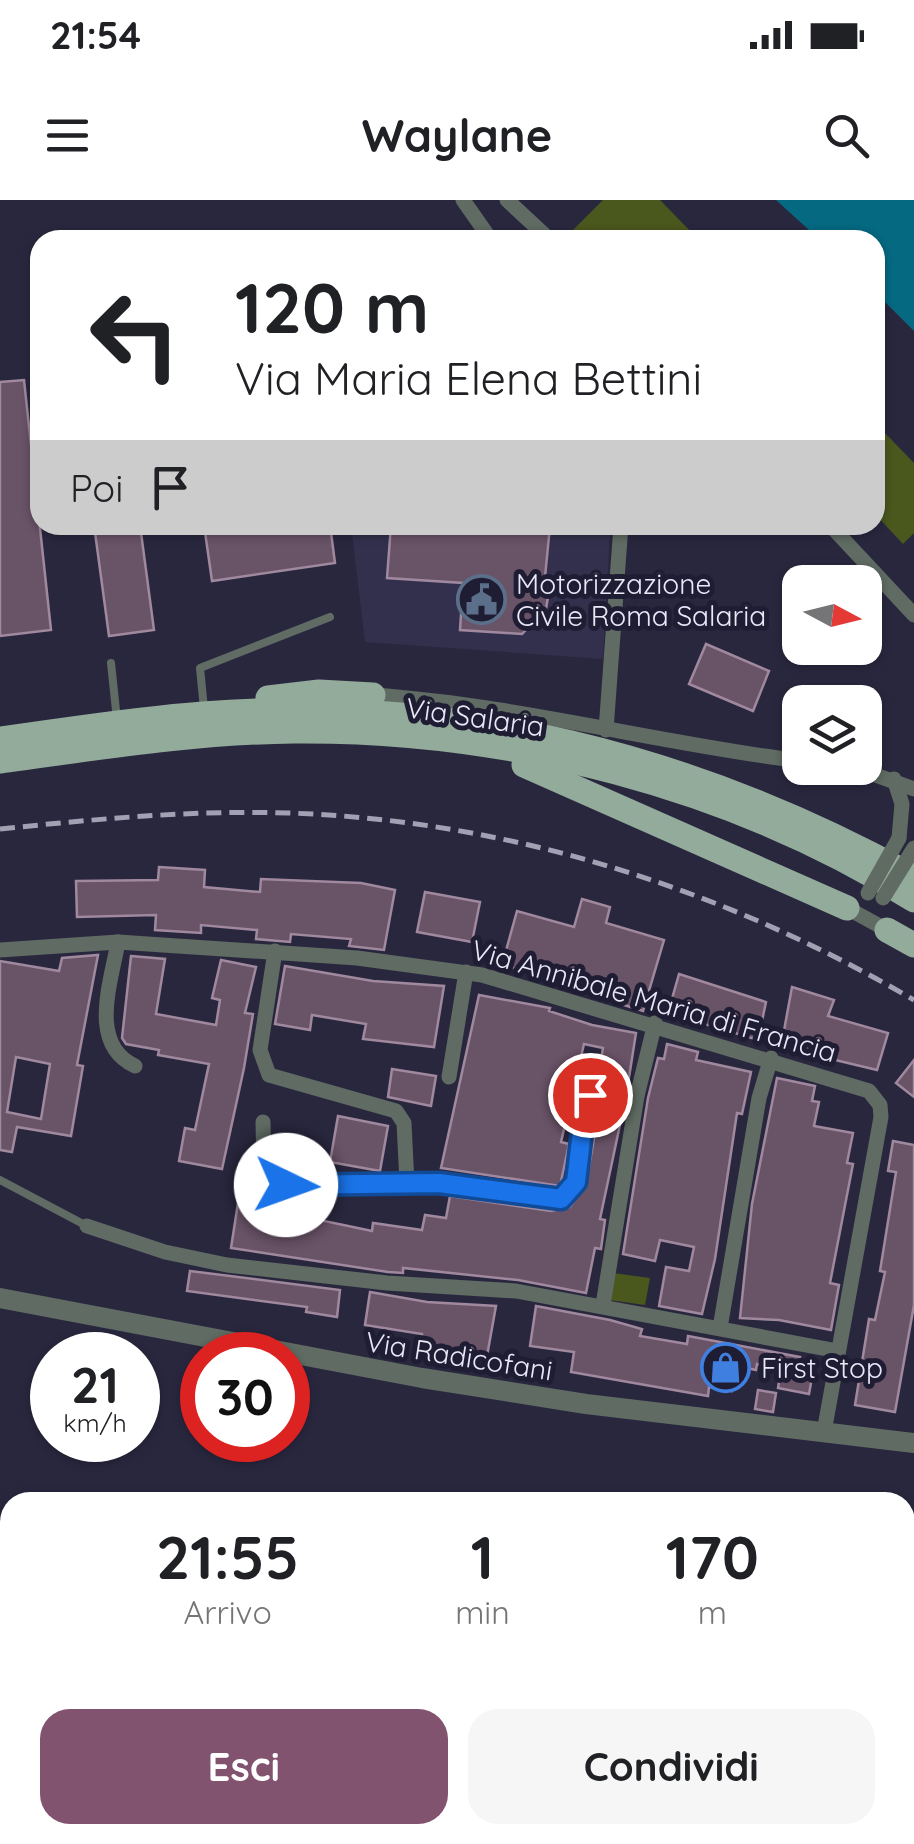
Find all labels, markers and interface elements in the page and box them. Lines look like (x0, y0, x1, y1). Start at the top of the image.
text: 21:54 (50, 11, 141, 59)
text: Waylane (362, 107, 552, 163)
icon: menu (40, 108, 95, 163)
icon: search (819, 108, 874, 163)
text: 120 m (235, 263, 429, 351)
icon: left (70, 270, 200, 400)
text: Via Maria Elena Bettini (235, 350, 702, 406)
icon: arrive (143, 460, 198, 515)
text: Poi (70, 464, 123, 512)
north arrow (782, 565, 882, 665)
map controls (782, 565, 882, 785)
place label: Motorizzazione Civile Roma Salaria (516, 566, 766, 633)
public building icon: Motorizzazione Civile Roma Salaria (455, 574, 507, 626)
button: layers (782, 685, 882, 785)
street label: Via Salaria (404, 689, 546, 744)
street label: Via Annibale Maria di Francia (468, 932, 841, 1069)
pin (548, 1053, 633, 1138)
icon: arrive (563, 1068, 618, 1123)
position arrow (234, 1133, 338, 1237)
street label: Via Radicofani (363, 1323, 555, 1388)
speed limit sign: 30 (180, 1332, 310, 1462)
shop icon: First Stop (700, 1342, 752, 1394)
place label: First Stop (761, 1350, 883, 1385)
text: 21 (71, 1353, 119, 1416)
text: km/h (63, 1407, 127, 1438)
text: 21:55 (156, 1519, 299, 1594)
text: 1 (471, 1519, 494, 1594)
text: 170 (666, 1519, 759, 1594)
text: Arrivo (183, 1592, 272, 1632)
text: min (455, 1592, 510, 1632)
text: m (698, 1592, 727, 1632)
button: Esci (40, 1709, 448, 1824)
button: Condividi (468, 1709, 875, 1824)

